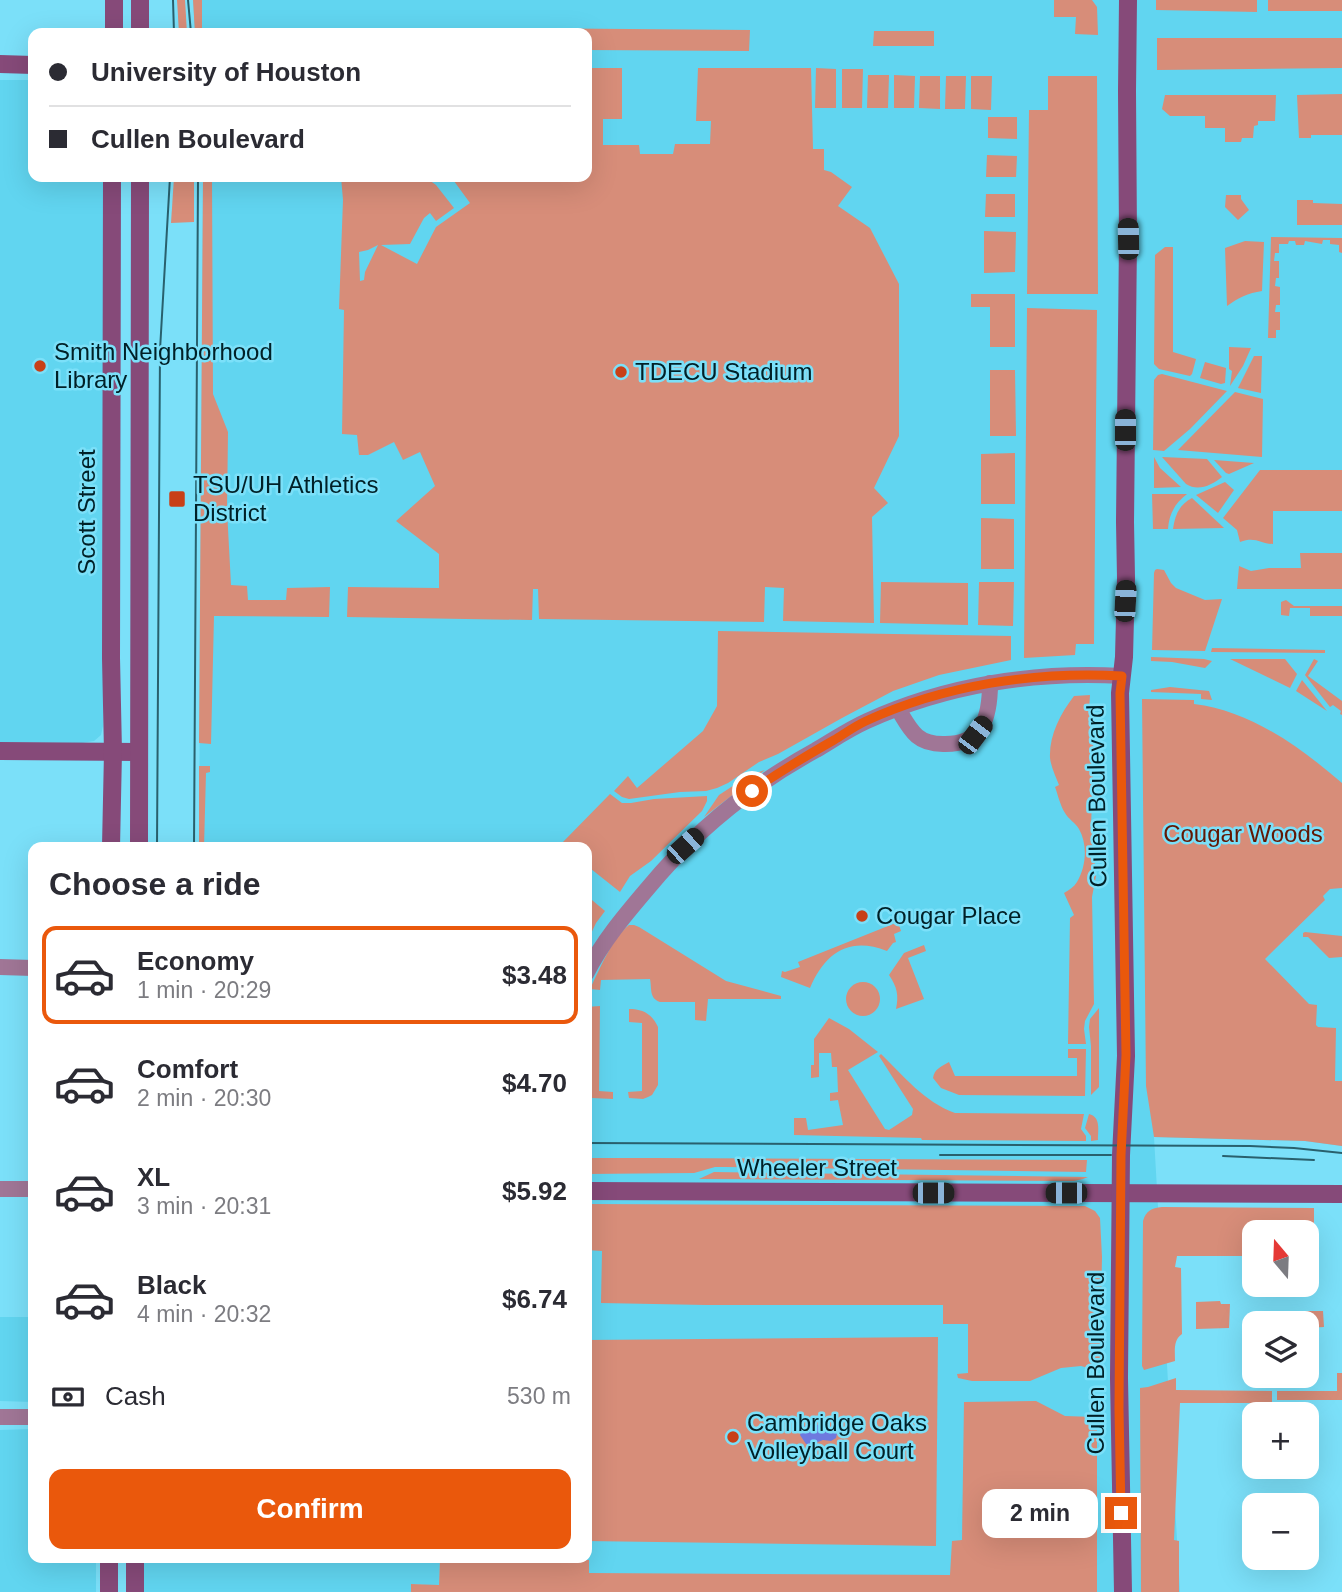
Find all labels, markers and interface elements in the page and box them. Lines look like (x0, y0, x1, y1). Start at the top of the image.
text: University of Houston (91, 57, 361, 87)
text: Cullen Boulevard (91, 124, 305, 154)
car (1118, 218, 1139, 260)
place label: Smith Neighborhood Library (54, 338, 273, 393)
marker: Smith Neighborhood Library (32, 358, 48, 374)
place label: TDECU Stadium (635, 358, 812, 385)
marker: TDECU Stadium (613, 364, 629, 380)
car (1115, 409, 1136, 451)
street label: Scott Street (73, 449, 100, 575)
place label: TSU/UH Athletics District (193, 471, 378, 526)
marker: TSU/UH Athletics District (167, 489, 187, 509)
car (1114, 579, 1137, 623)
street label: Cullen Boulevard (1081, 704, 1112, 888)
car (954, 712, 997, 758)
route start (736, 775, 768, 807)
park label: Cougar Woods (1163, 820, 1323, 847)
car (663, 824, 708, 868)
text: Choose a ride (49, 866, 261, 902)
place label: Cougar Place (876, 902, 1021, 929)
marker: Cougar Place (854, 908, 870, 924)
icon: car (53, 944, 116, 1007)
text: Economy (137, 946, 254, 976)
text: $3.48 (502, 960, 567, 990)
text: 1 min · 20:29 (137, 977, 271, 1003)
icon: car (53, 1052, 116, 1115)
text: Comfort (137, 1054, 238, 1084)
text: $4.70 (502, 1068, 567, 1098)
text: 2 min · 20:30 (137, 1085, 271, 1111)
street label: Wheeler Street (737, 1154, 897, 1181)
icon: car (53, 1160, 116, 1223)
text: XL (137, 1162, 170, 1192)
text: $5.92 (502, 1176, 567, 1206)
car (913, 1183, 955, 1204)
car (1046, 1183, 1088, 1204)
text: 3 min · 20:31 (137, 1193, 271, 1219)
north arrow (1242, 1220, 1320, 1297)
map controls (1242, 1220, 1319, 1570)
icon: car (53, 1268, 116, 1331)
text: Black (137, 1270, 206, 1300)
street label: Cullen Boulevard (1082, 1272, 1109, 1454)
text: $6.74 (502, 1284, 567, 1314)
text: 4 min · 20:32 (137, 1301, 271, 1327)
button: layers (1242, 1311, 1319, 1388)
icon: cash (49, 1378, 87, 1416)
text: Cash (105, 1381, 166, 1411)
text: 530 m (507, 1383, 571, 1409)
button: + (1242, 1402, 1319, 1479)
place label: Cambridge Oaks Volleyball Court (747, 1409, 927, 1464)
marker: Cambridge Oaks Volleyball Court (725, 1429, 741, 1445)
button: Confirm (49, 1469, 571, 1549)
callout: 2 min (981, 1488, 1096, 1538)
button: − (1242, 1493, 1319, 1570)
route end (1105, 1497, 1137, 1529)
text: 2 min (1010, 1500, 1070, 1526)

